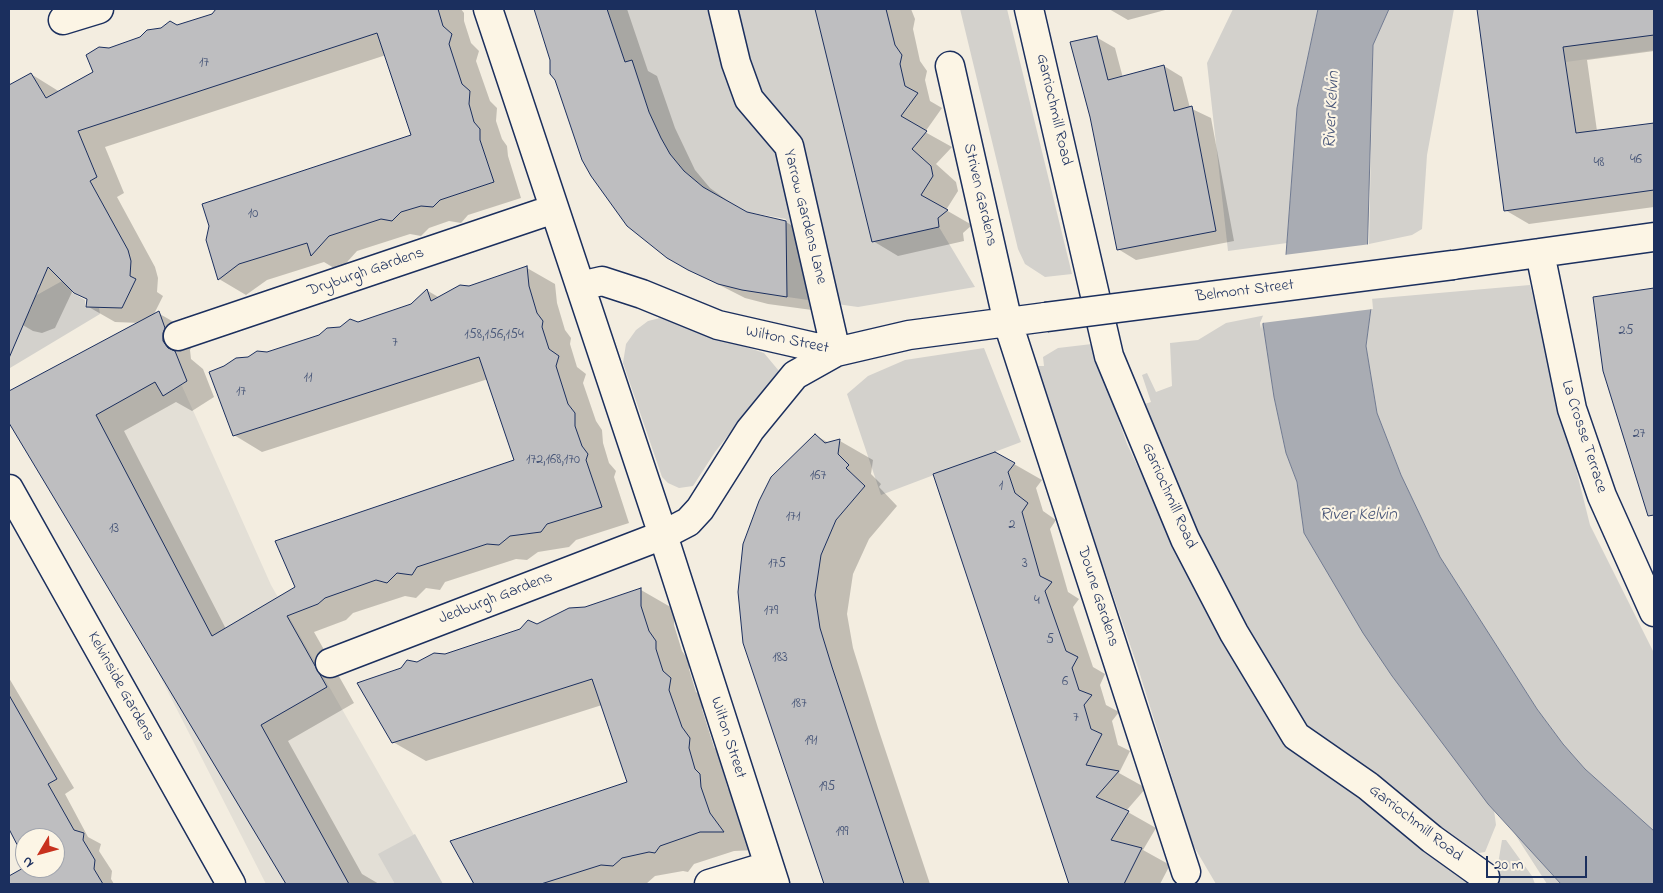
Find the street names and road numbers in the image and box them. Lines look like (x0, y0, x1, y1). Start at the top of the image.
street label: Garriochmill Road (1031, 52, 1075, 168)
street label: Striven Gardens (958, 142, 1000, 248)
street label: Yarrow Gardens Lane (778, 148, 830, 286)
street label: Dryburgh Gardens (305, 244, 427, 302)
street label: Belmont Street (1195, 276, 1295, 308)
street label: Wilton Street (744, 323, 830, 359)
street label: La Crosse Terrace (1556, 378, 1610, 496)
street label: Garriochmill Road (1136, 440, 1200, 552)
street label: Doune Gardens (1072, 545, 1122, 649)
street label: Jedburgh Gardens (436, 568, 556, 630)
street label: Kelvinside Gardens (82, 629, 158, 745)
street label: Wilton Street (705, 695, 749, 781)
street label: Garriochmill Road (1364, 781, 1466, 867)

